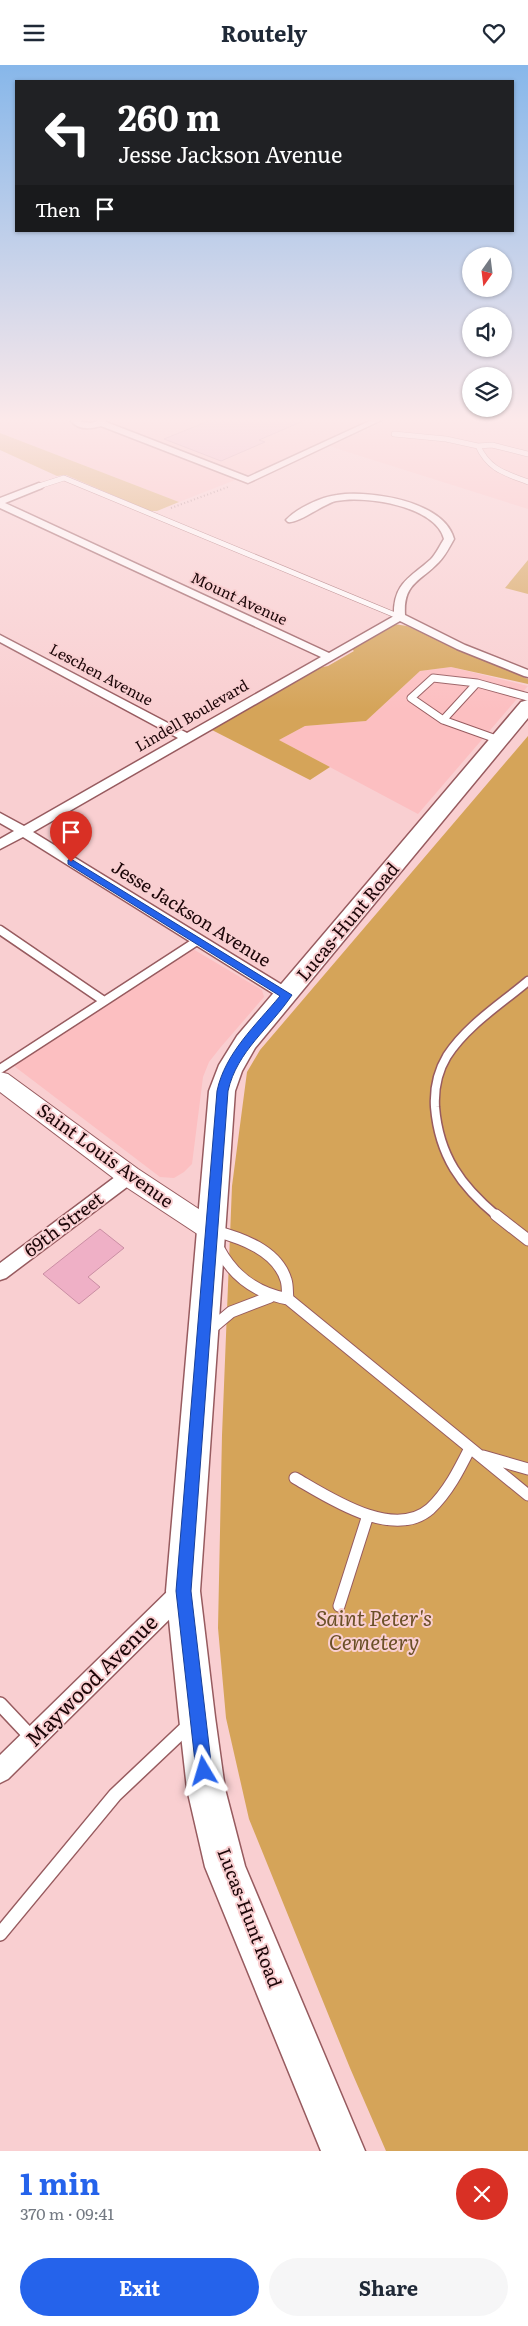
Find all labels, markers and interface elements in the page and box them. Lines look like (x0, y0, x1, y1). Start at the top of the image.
text: Routely (221, 16, 307, 49)
icon: menu (20, 19, 48, 47)
icon: heart (480, 19, 508, 47)
text: 260 m (118, 90, 221, 142)
icon: left (35, 100, 100, 165)
text: Jesse Jackson Avenue (118, 137, 342, 170)
text: Then (35, 195, 81, 223)
icon: arrive (91, 195, 119, 223)
north arrow (462, 247, 512, 297)
map controls (462, 247, 512, 417)
button: sound (462, 307, 512, 357)
button: layers (462, 367, 512, 417)
street label: Mount Avenue (188, 565, 292, 630)
street label: Leschen Avenue (46, 637, 158, 711)
street label: Lindell Boulevard (130, 673, 252, 756)
pin (50, 811, 92, 862)
icon: arrive (57, 818, 85, 846)
street label: Jesse Jackson Avenue (107, 853, 277, 973)
street label: Lucas-Hunt Road (289, 856, 405, 986)
street label: Saint Louis Avenue (32, 1096, 180, 1214)
street label: 69th Street (18, 1184, 109, 1263)
park label: Saint Peter's Cemetery (316, 1601, 432, 1656)
street label: Maywood Avenue (17, 1606, 164, 1752)
position arrow (177, 1744, 229, 1796)
street label: Lucas-Hunt Road (211, 1844, 289, 1991)
text: 1 min (20, 2160, 100, 2204)
button: close (456, 2168, 508, 2220)
text: 370 m · 09:41 (20, 2201, 114, 2225)
button: Exit (20, 2258, 259, 2316)
button: Share (269, 2258, 508, 2316)

